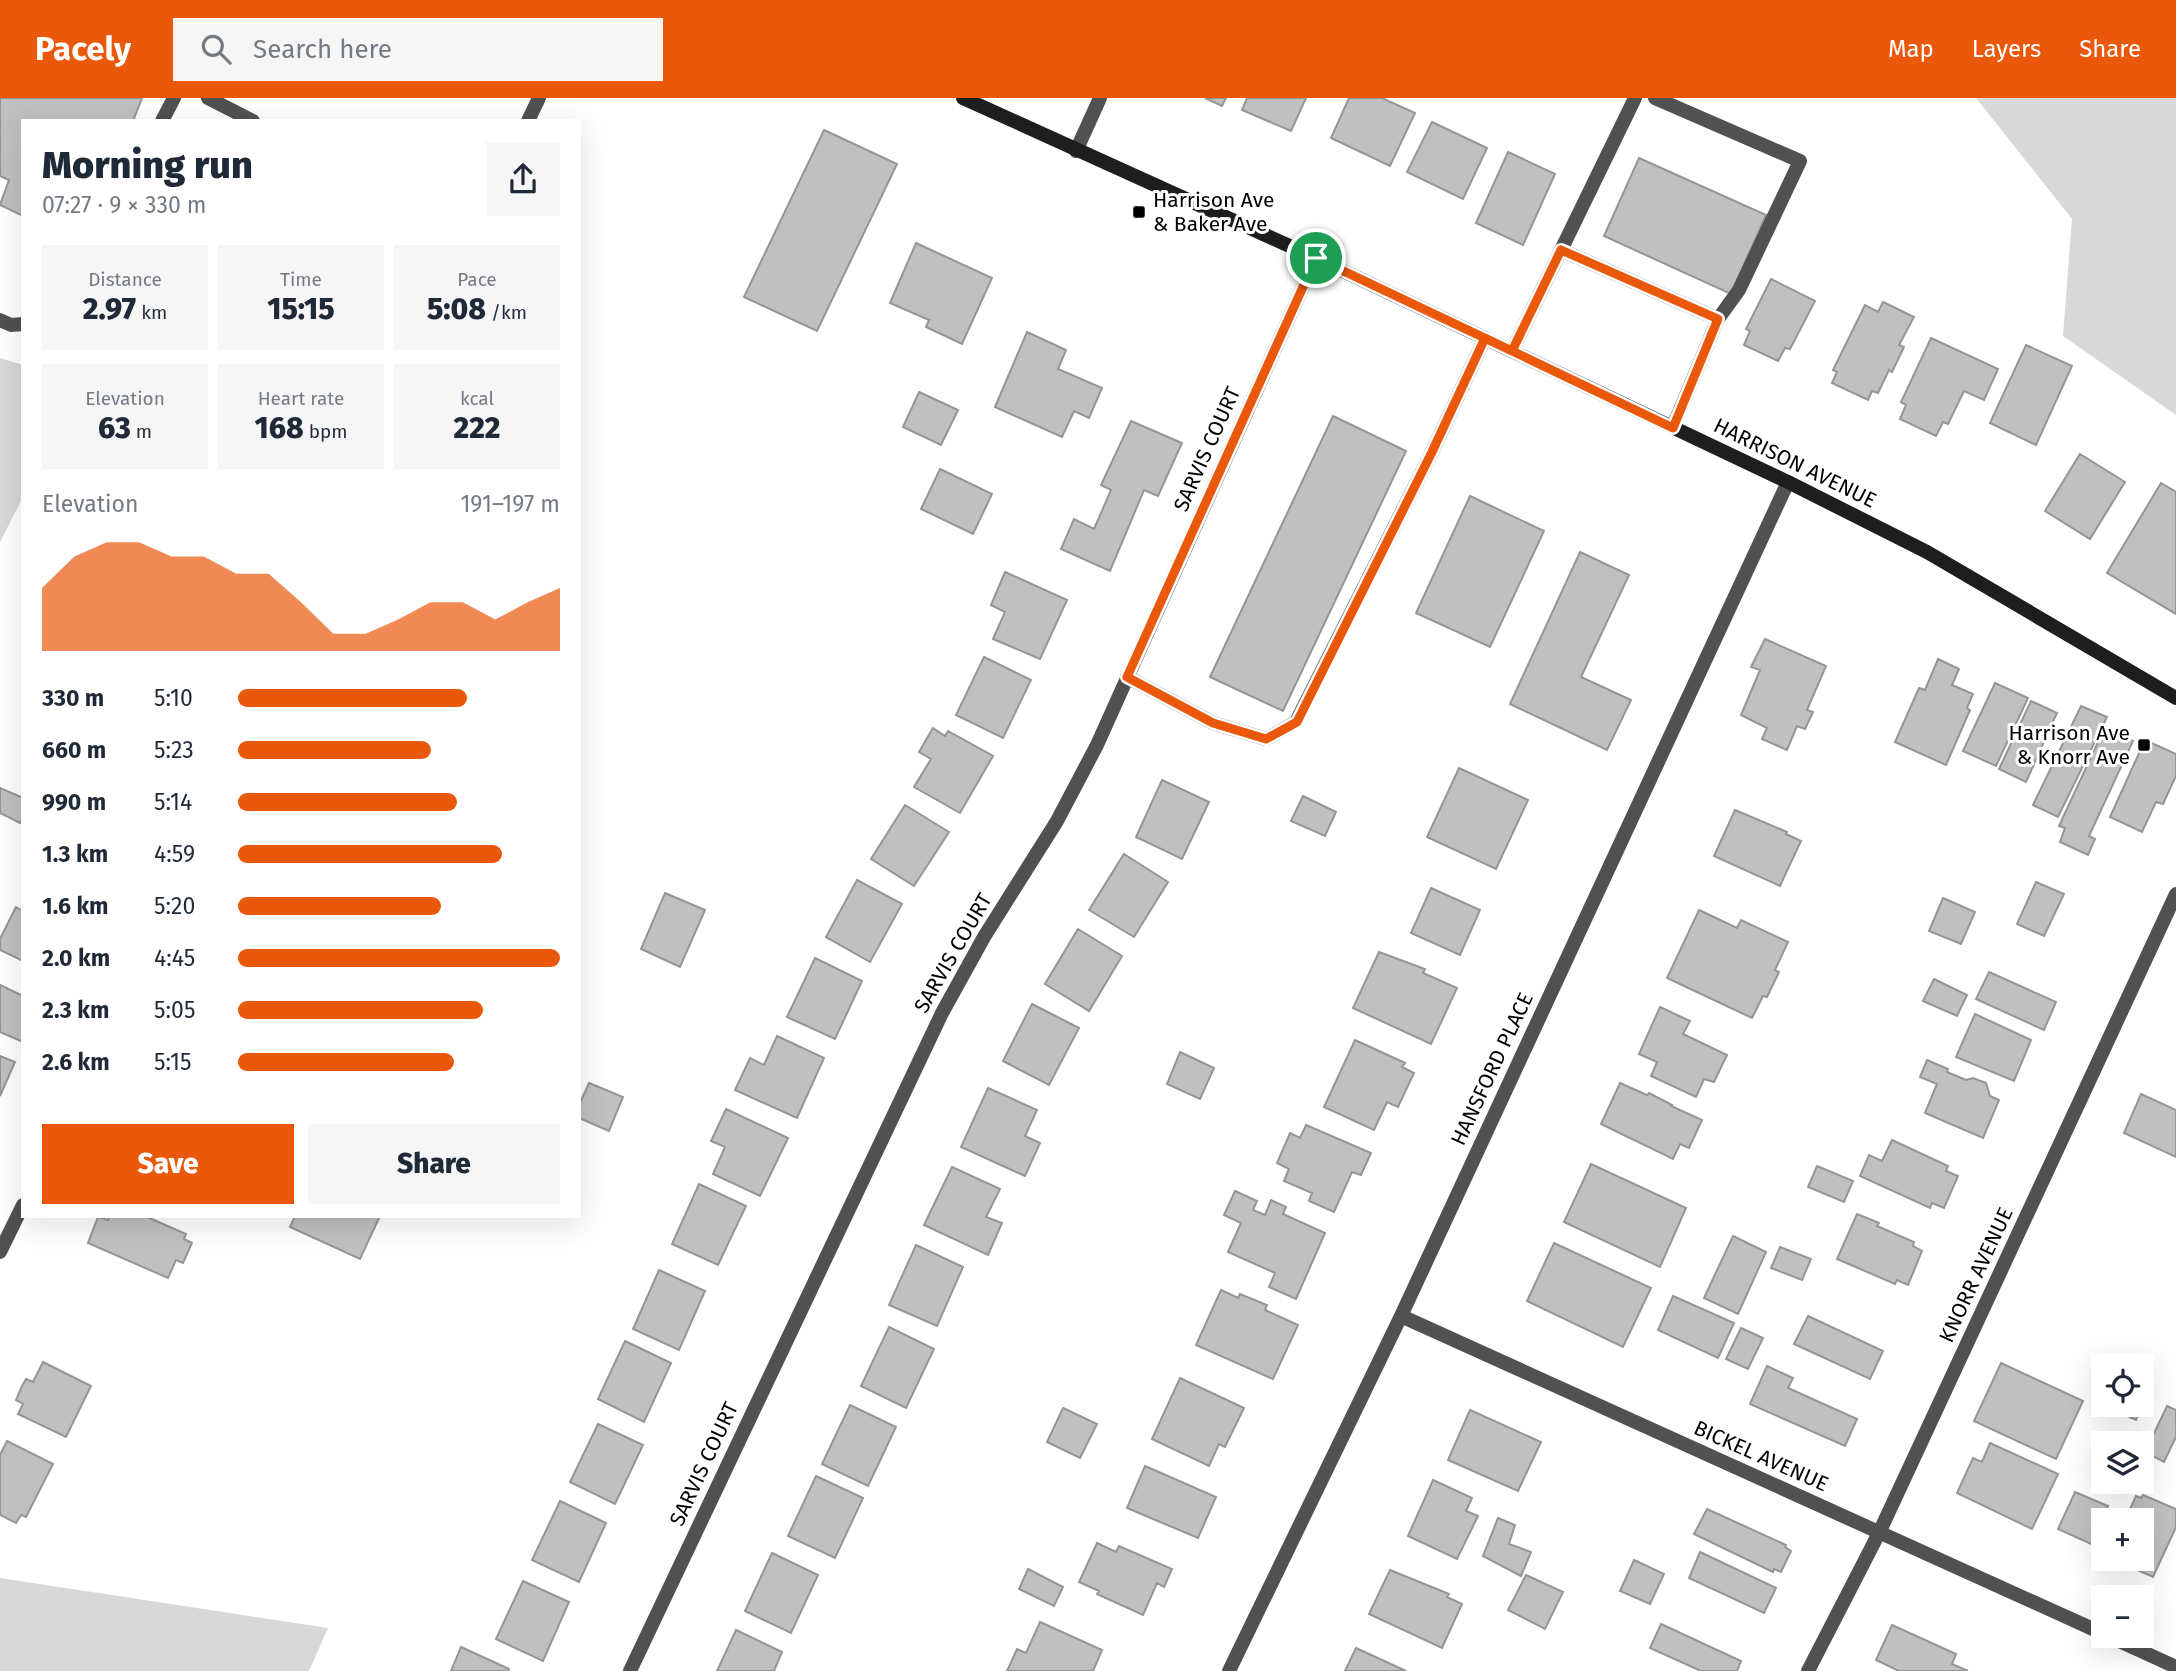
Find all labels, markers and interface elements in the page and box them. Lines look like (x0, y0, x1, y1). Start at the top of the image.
search box (173, 18, 663, 81)
text: Pacely (35, 29, 131, 69)
icon: search (197, 30, 235, 68)
text: Search here (253, 34, 392, 65)
text: Map (1888, 35, 1934, 63)
text: Layers (1972, 35, 2041, 63)
text: Share (2079, 35, 2141, 63)
text: Morning run (42, 142, 253, 188)
button: share (486, 142, 560, 216)
place label: Harrison Ave & Baker Ave (1153, 187, 1275, 237)
text: 07:27 · 9 × 330 m (42, 191, 207, 219)
marker: Harrison Ave & Baker Ave (1131, 204, 1147, 220)
pin (1286, 228, 1346, 288)
icon: arrive (1297, 239, 1335, 277)
text: Distance (88, 268, 162, 291)
text: Time (280, 268, 322, 291)
text: Pace (457, 268, 497, 291)
text: 2.97 (83, 291, 136, 327)
text: 15:15 (267, 291, 335, 327)
text: 5:08 (427, 291, 486, 327)
text: km (136, 301, 167, 324)
text: /km (486, 301, 527, 324)
street label: SARVIS COURT (1168, 383, 1246, 515)
text: Elevation (85, 387, 165, 410)
text: Heart rate (258, 387, 344, 410)
text: kcal (460, 387, 494, 410)
text: 63 (98, 410, 131, 446)
text: 168 (255, 410, 304, 446)
text: 222 (453, 410, 501, 446)
street label: HARRISON AVENUE (1709, 412, 1881, 514)
text: m (131, 420, 152, 443)
text: bpm (304, 420, 347, 443)
text: Elevation (42, 490, 138, 518)
text: 191–197 m (460, 490, 560, 518)
text: 330 m (42, 684, 104, 712)
text: 5:10 (154, 684, 193, 712)
place label: Harrison Ave & Knorr Ave (2008, 720, 2130, 770)
text: 660 m (42, 736, 106, 764)
text: 5:23 (154, 736, 194, 764)
marker: Harrison Ave & Knorr Ave (2136, 737, 2152, 753)
text: 990 m (42, 788, 106, 816)
text: 5:14 (154, 788, 192, 816)
text: 1.3 km (42, 840, 108, 868)
text: 4:59 (154, 840, 195, 868)
street label: SARVIS COURT (908, 888, 998, 1017)
text: 1.6 km (42, 892, 109, 920)
text: 5:20 (154, 892, 195, 920)
text: 2.0 km (42, 944, 110, 972)
text: 4:45 (154, 944, 195, 972)
street label: HANSFORD PLACE (1445, 988, 1539, 1150)
text: 2.3 km (42, 996, 109, 1024)
text: 5:05 (154, 996, 195, 1024)
text: 2.6 km (42, 1048, 110, 1076)
text: 5:15 (154, 1048, 192, 1076)
button: Save (42, 1124, 294, 1204)
button: Share (308, 1124, 560, 1204)
street label: KNORR AVENUE (1933, 1203, 2019, 1347)
map controls (2091, 1354, 2154, 1648)
button: locate (2091, 1354, 2154, 1417)
street label: SARVIS COURT (664, 1398, 744, 1530)
street label: BICKEL AVENUE (1690, 1415, 1832, 1497)
button: layers (2091, 1431, 2154, 1494)
button: + (2091, 1508, 2154, 1571)
button: − (2091, 1585, 2154, 1648)

